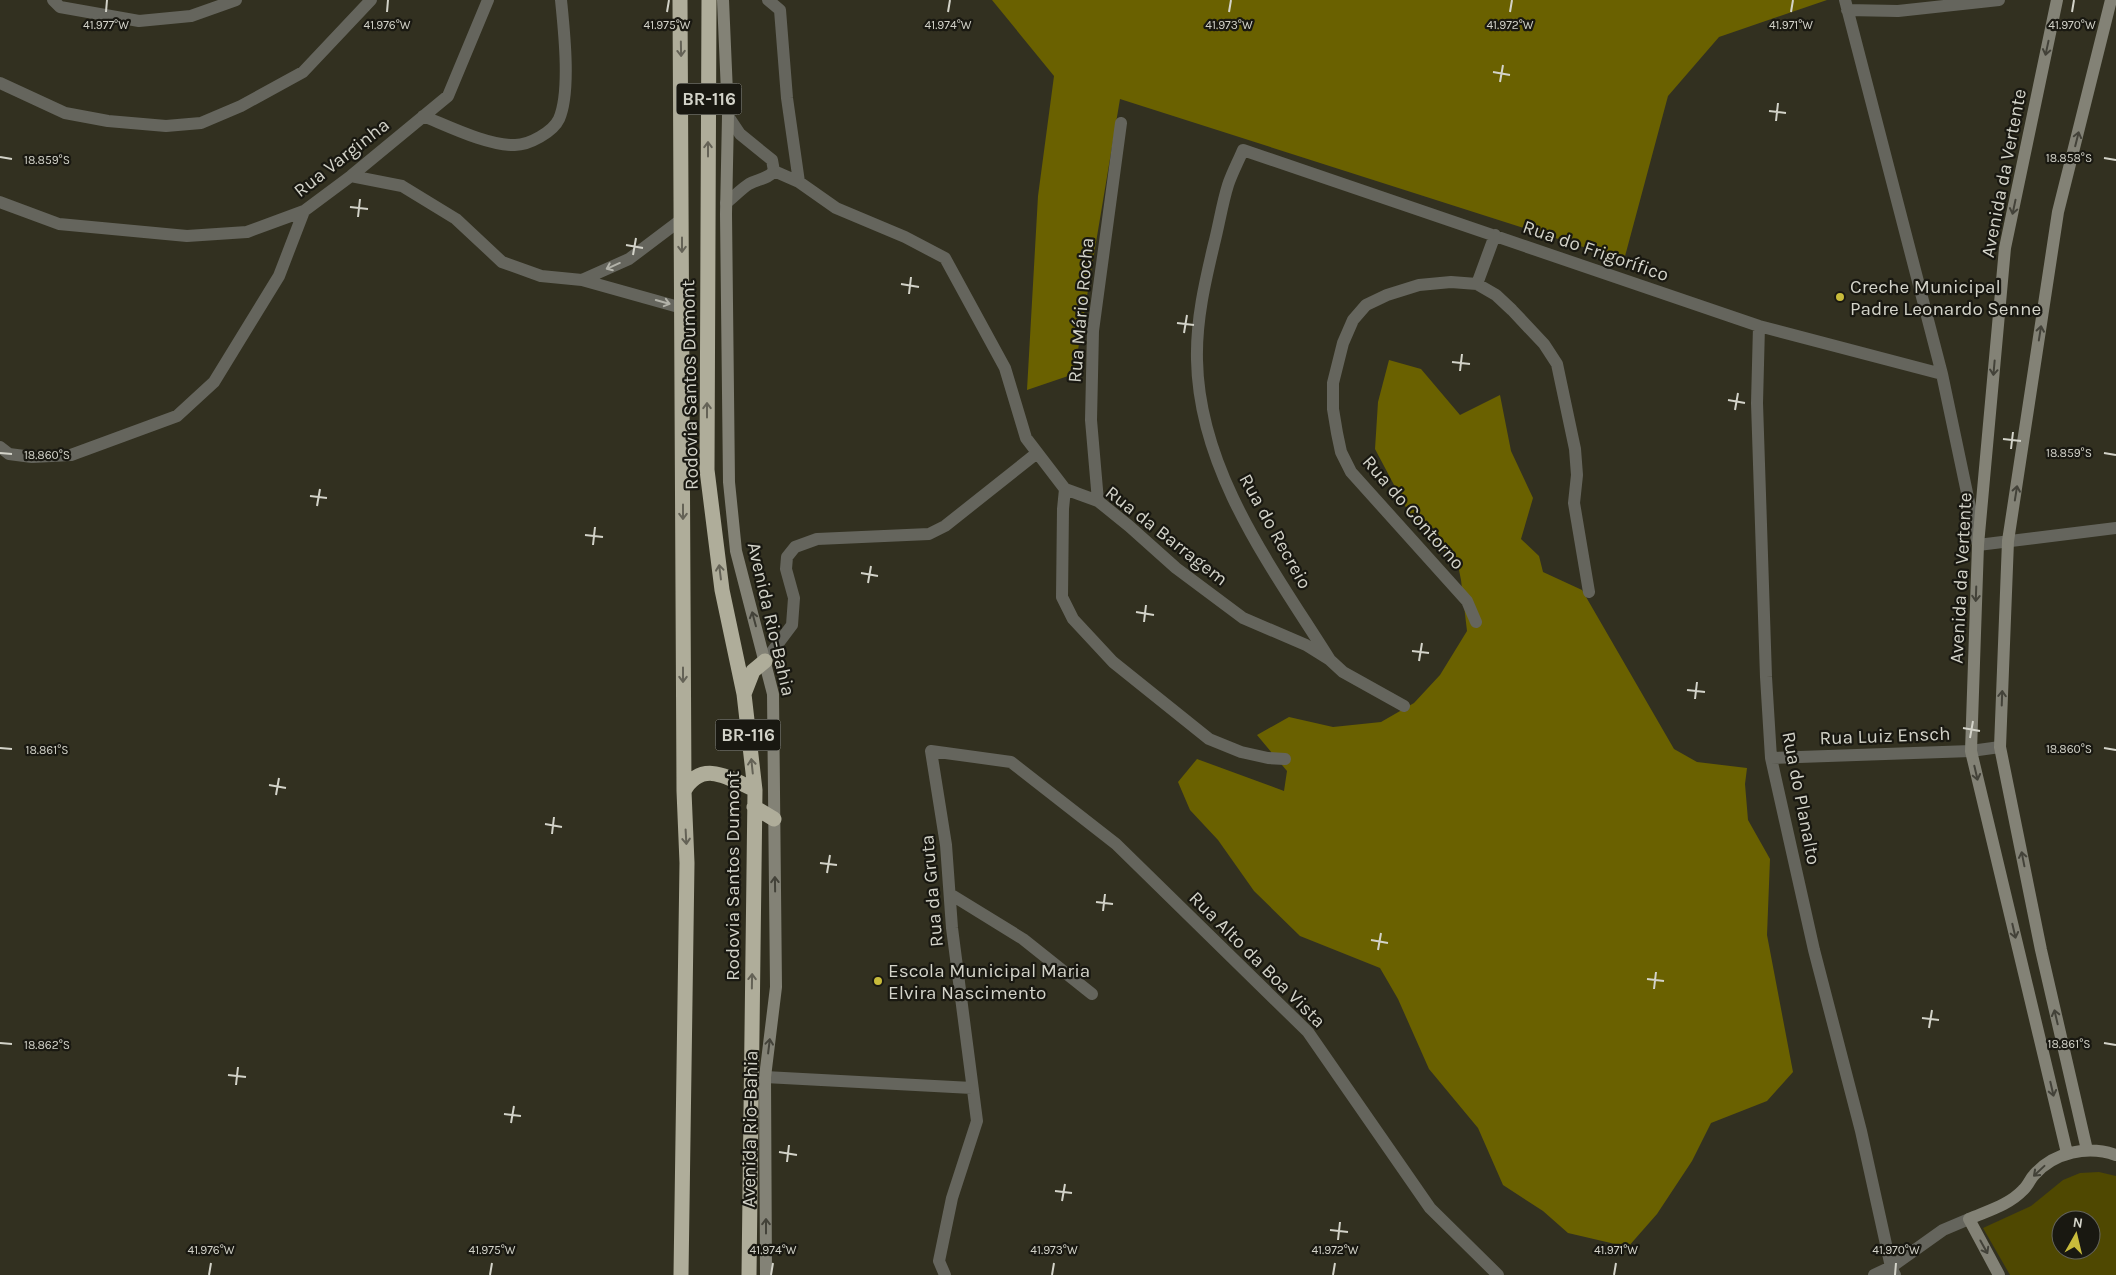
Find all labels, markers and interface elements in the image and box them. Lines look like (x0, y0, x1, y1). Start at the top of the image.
text: 41.977°W (83, 18, 129, 32)
text: 41.976°W (363, 18, 411, 32)
text: 41.975°W (644, 18, 691, 32)
text: 41.974°W (925, 18, 972, 32)
text: 41.973°W (1205, 18, 1253, 32)
text: 41.972°W (1486, 18, 1534, 32)
text: 41.971°W (1769, 18, 1813, 32)
text: 41.970°W (2048, 18, 2096, 32)
one-way arrow (2042, 39, 2052, 55)
one-way arrow (676, 40, 686, 56)
road number: BR-116 (676, 84, 742, 115)
street label: Avenida da Vertente (1977, 87, 2031, 259)
street label: Rua Varginha (290, 114, 394, 202)
one-way arrow (2073, 131, 2082, 147)
one-way arrow (704, 141, 713, 157)
text: 18.858°S (2046, 151, 2092, 165)
text: 18.859°S (24, 153, 70, 167)
one-way arrow (2009, 198, 2018, 214)
street label: Rua do Frigorífico (1520, 216, 1671, 286)
one-way arrow (677, 236, 687, 253)
street label: Rua Mário Rocha (1064, 236, 1098, 384)
one-way arrow (606, 261, 621, 271)
place label: Creche Municipal Padre Leonardo Senne (1850, 276, 2041, 320)
street label: Rodovia Santos Dumont (677, 280, 703, 490)
marker: Creche Municipal Padre Leonardo Senne (1834, 291, 1846, 303)
one-way arrow (654, 298, 670, 308)
one-way arrow (2035, 325, 2045, 341)
one-way arrow (1989, 359, 1998, 375)
one-way arrow (702, 402, 712, 418)
text: 18.859°S (2046, 446, 2092, 460)
text: 18.860°S (24, 448, 70, 462)
street label: Rua do Contorno (1358, 451, 1469, 574)
street label: Rua do Recreio (1234, 470, 1316, 593)
street label: Rua da Barragem (1101, 481, 1232, 590)
one-way arrow (2011, 486, 2021, 502)
street label: Avenida da Vertente (1946, 492, 1976, 664)
one-way arrow (678, 504, 688, 520)
street label: Avenida Rio-Bahia (743, 540, 799, 698)
one-way arrow (715, 564, 725, 580)
one-way arrow (1972, 586, 1981, 602)
one-way arrow (749, 612, 759, 628)
one-way arrow (678, 666, 688, 683)
one-way arrow (1998, 690, 2007, 706)
road number: BR-116 (716, 720, 780, 750)
street label: Rua Luiz Ensch (1819, 723, 1951, 749)
street label: Rua do Planalto (1777, 730, 1825, 867)
text: 18.860°S (2046, 742, 2092, 756)
text: 18.861°S (25, 743, 69, 757)
one-way arrow (747, 759, 757, 775)
one-way arrow (1972, 765, 1981, 781)
street label: Rodovia Santos Dumont (722, 771, 744, 981)
one-way arrow (681, 829, 690, 845)
street label: Rua da Gruta (916, 834, 948, 948)
one-way arrow (2017, 851, 2027, 867)
one-way arrow (770, 877, 780, 893)
street label: Rua Alto da Boa Vista (1185, 887, 1330, 1032)
one-way arrow (2010, 923, 2019, 939)
place label: Escola Municipal Maria Elvira Nascimento (888, 960, 1090, 1004)
one-way arrow (747, 974, 757, 990)
marker: Escola Municipal Maria Elvira Nascimento (872, 975, 884, 987)
one-way arrow (2051, 1010, 2060, 1026)
text: 18.861°S (2047, 1037, 2091, 1051)
text: 18.862°S (24, 1038, 70, 1052)
one-way arrow (764, 1039, 774, 1055)
street label: Avenida Rio-Bahia (738, 1050, 762, 1208)
one-way arrow (2048, 1081, 2057, 1097)
one-way arrow (2032, 1165, 2045, 1177)
north arrow (2051, 1210, 2101, 1260)
text: N (2072, 1214, 2084, 1232)
one-way arrow (761, 1219, 771, 1235)
one-way arrow (1980, 1239, 1989, 1254)
text: 41.976°W (187, 1243, 235, 1257)
text: 41.975°W (469, 1243, 516, 1257)
text: 41.974°W (750, 1243, 797, 1257)
text: 41.973°W (1030, 1243, 1078, 1257)
text: 41.972°W (1311, 1243, 1359, 1257)
text: 41.971°W (1594, 1243, 1638, 1257)
text: 41.970°W (1872, 1243, 1920, 1257)

